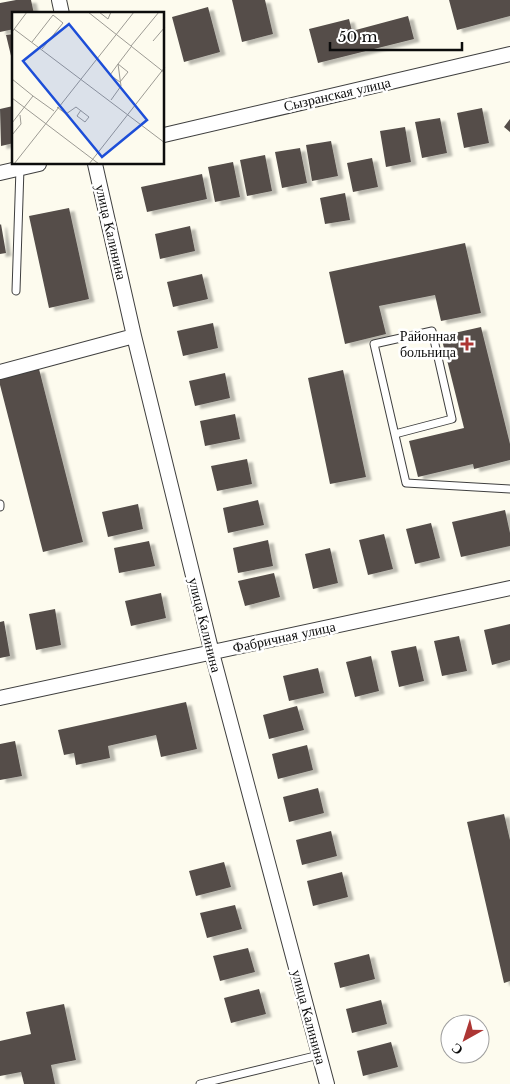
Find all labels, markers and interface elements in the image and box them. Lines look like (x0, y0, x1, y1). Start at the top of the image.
inset map (12, 12, 165, 165)
scale bar (330, 20, 462, 52)
text: 50 m (338, 27, 378, 46)
street label: Сызранская улица (282, 73, 393, 115)
street label: улица Калинина (91, 183, 131, 282)
place label: Районная больница (400, 327, 457, 361)
marker: Районная больница (460, 337, 474, 351)
street label: улица Калинина (185, 576, 226, 675)
street label: Фабричная улица (231, 617, 338, 657)
street label: улица Калинина (288, 968, 330, 1067)
north arrow (440, 1014, 490, 1064)
text: С (447, 1039, 466, 1059)

